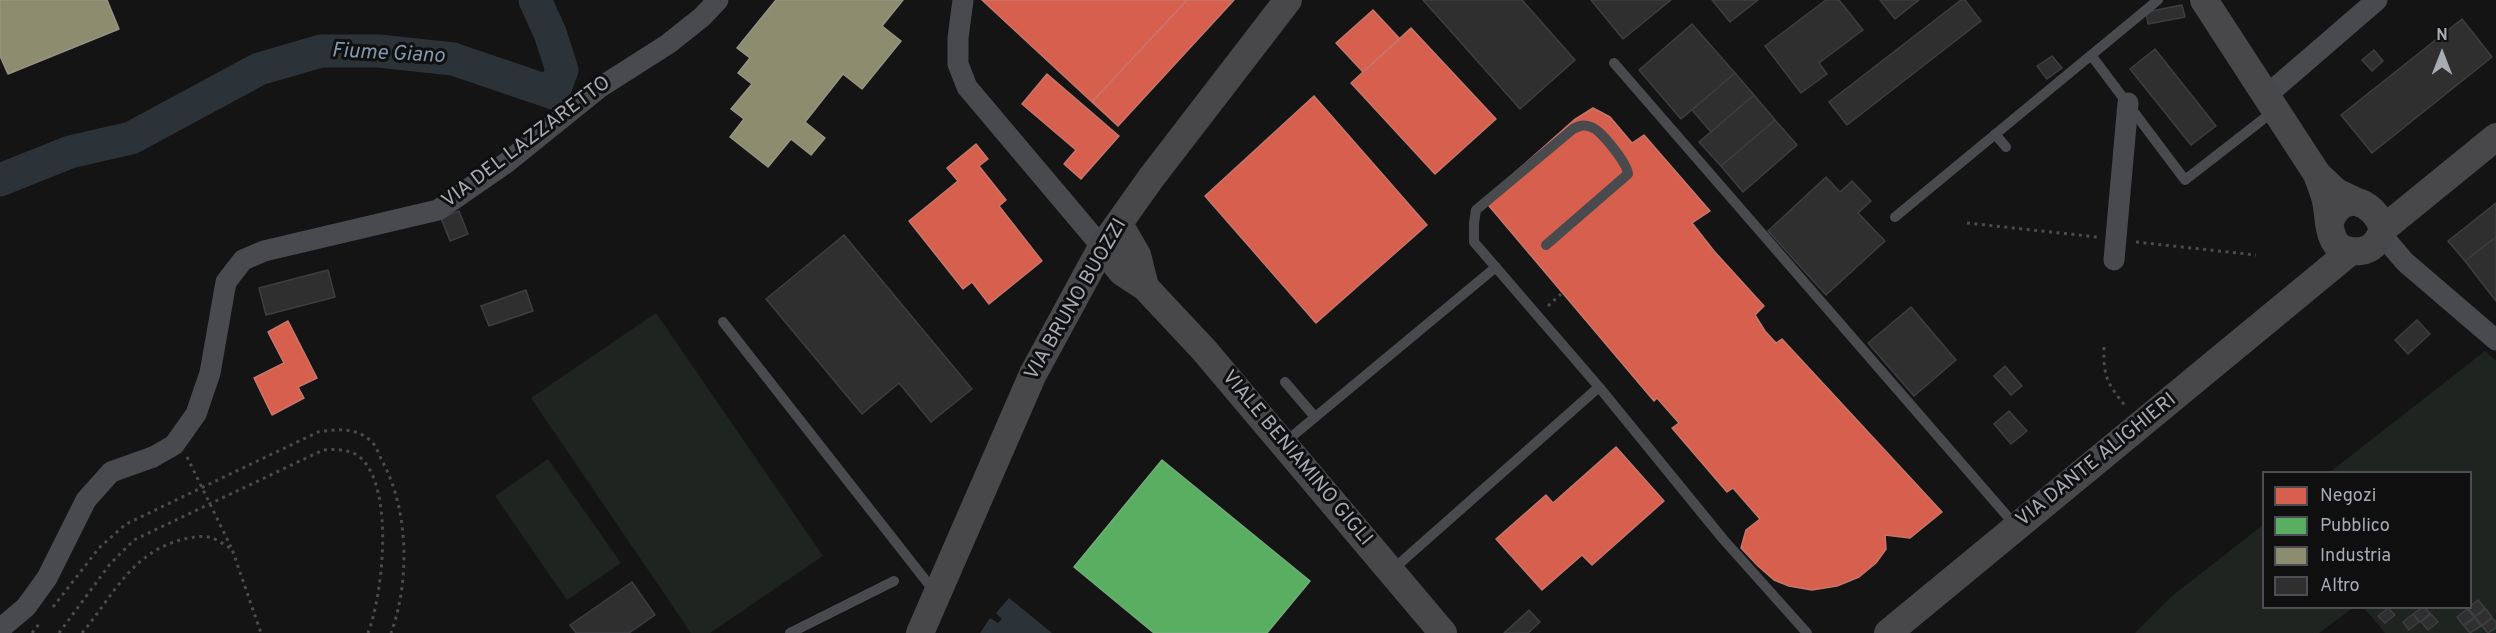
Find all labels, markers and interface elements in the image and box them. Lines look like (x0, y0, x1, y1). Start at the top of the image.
north arrow (2412, 24, 2472, 84)
text: N (2436, 26, 2448, 46)
water label: Fiume Giano (331, 39, 445, 71)
street label: VIA DEL LAZZARETTO (438, 72, 616, 214)
street label: VIA BRUNO BUOZZI (1021, 215, 1133, 385)
street label: VIALE BENIAMINO GIGLI (1216, 366, 1376, 552)
street label: VIA DANTE ALIGHIERI (2012, 389, 2182, 533)
legend (2262, 471, 2472, 609)
text: Negozi (2320, 485, 2376, 508)
text: Pubblico (2320, 515, 2390, 538)
text: Industria (2320, 545, 2391, 568)
text: Altro (2320, 575, 2360, 598)

